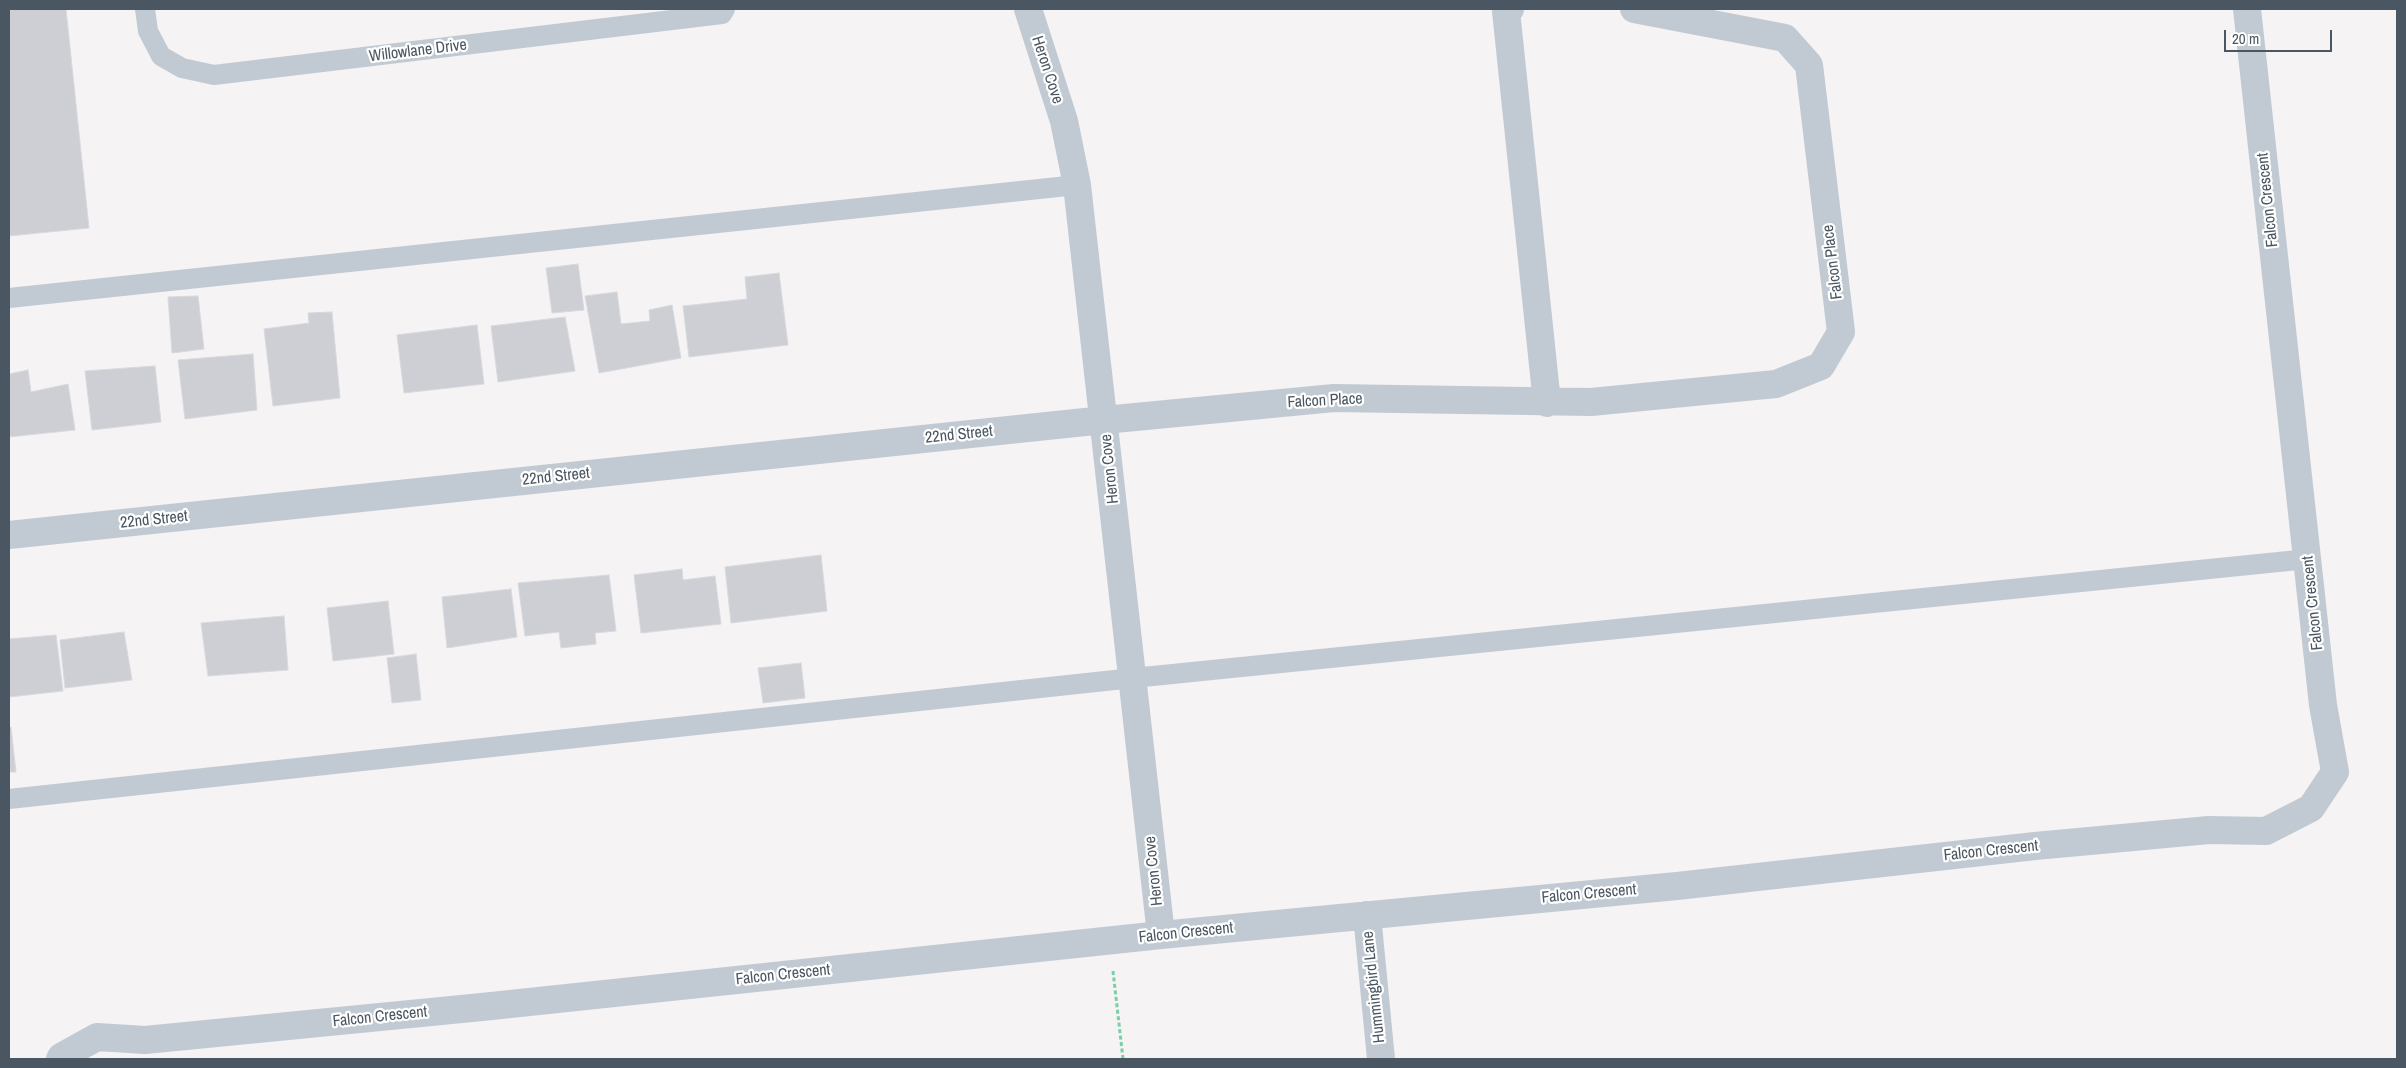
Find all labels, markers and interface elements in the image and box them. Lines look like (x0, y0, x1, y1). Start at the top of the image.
scale bar (2226, 20, 2334, 52)
text: 20 m (2232, 28, 2259, 49)
street label: Heron Cove (1027, 34, 1067, 106)
street label: Willowlane Drive (368, 35, 468, 67)
street label: Falcon Crescent (2253, 152, 2283, 248)
street label: Falcon Place (1819, 224, 1847, 300)
street label: Falcon Place (1287, 389, 1363, 413)
street label: 22nd Street (924, 422, 994, 448)
street label: Heron Cove (1097, 433, 1123, 505)
street label: 22nd Street (521, 464, 591, 490)
street label: 22nd Street (119, 507, 189, 533)
street label: Falcon Crescent (2298, 555, 2328, 651)
street label: Heron Cove (1141, 835, 1167, 907)
street label: Falcon Crescent (1943, 836, 2039, 866)
street label: Falcon Crescent (1541, 880, 1637, 908)
street label: Falcon Crescent (1138, 918, 1234, 948)
street label: Hummingbird Lane (1359, 930, 1389, 1044)
street label: Falcon Crescent (735, 960, 831, 990)
street label: Falcon Crescent (332, 1002, 428, 1032)

